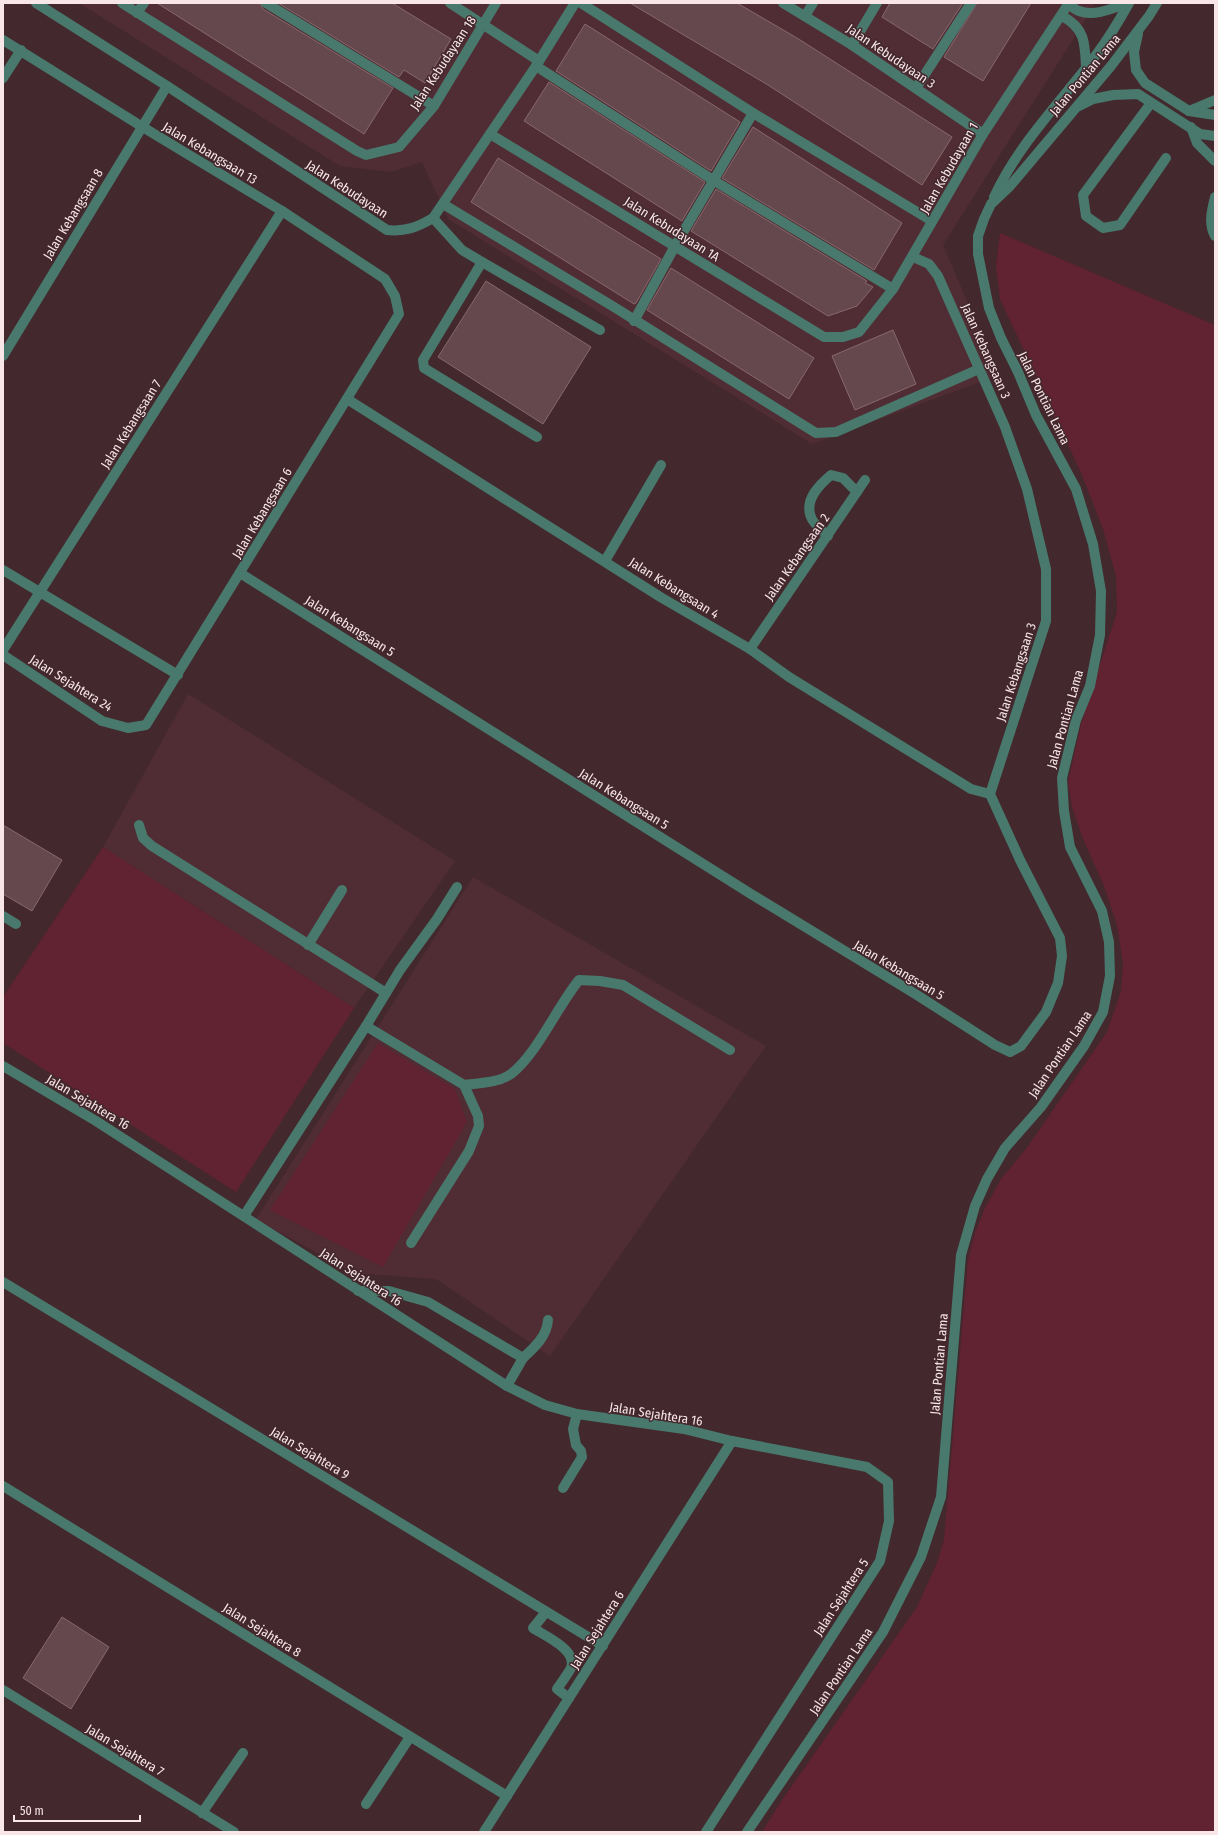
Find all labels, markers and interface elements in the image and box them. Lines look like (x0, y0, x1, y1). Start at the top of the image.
street label: Jalan Kebudayaan 18 (407, 13, 479, 113)
street label: Jalan Kebudayaan 3 (844, 21, 938, 91)
street label: Jalan Pontian Lama (1047, 31, 1123, 119)
street label: Jalan Kebangsaan 13 (160, 119, 260, 187)
street label: Jalan Kebudayaan 1 (917, 120, 981, 216)
street label: Jalan Kebudayaan (303, 157, 391, 221)
street label: Jalan Kebangsaan 8 (40, 166, 106, 262)
street label: Jalan Kebudayaan 1A (622, 194, 723, 264)
street label: Jalan Kebangsaan 3 (958, 301, 1014, 401)
street label: Jalan Pontian Lama (1015, 349, 1073, 447)
street label: Jalan Kebangsaan 7 (98, 377, 164, 471)
street label: Jalan Kebangsaan 6 (229, 465, 295, 561)
street label: Jalan Kebangsaan 2 (761, 511, 833, 603)
street label: Jalan Kebangsaan 4 (626, 554, 722, 622)
street label: Jalan Kebangsaan 5 (303, 592, 397, 660)
street label: Jalan Kebangsaan 3 (993, 621, 1039, 723)
street label: Jalan Sejahtera 24 (27, 652, 115, 714)
street label: Jalan Pontian Lama (1044, 668, 1086, 770)
street label: Jalan Kebangsaan 5 (577, 765, 671, 833)
street label: Jalan Kebangsaan 5 (851, 937, 947, 1003)
street label: Jalan Pontian Lama (1025, 1008, 1095, 1100)
street label: Jalan Sejahtera 16 (44, 1071, 132, 1133)
street label: Jalan Sejahtera 16 (317, 1245, 405, 1309)
street label: Jalan Pontian Lama (927, 1313, 951, 1415)
street label: Jalan Sejahtera 16 (608, 1399, 704, 1429)
street label: Jalan Sejahtera 9 (268, 1424, 352, 1482)
street label: Jalan Sejahtera 5 (811, 1556, 871, 1638)
street label: Jalan Sejahtera 6 (567, 1588, 627, 1672)
street label: Jalan Sejahtera 8 (220, 1600, 304, 1660)
street label: Jalan Pontian Lama (806, 1625, 876, 1717)
street label: Jalan Sejahtera 7 (83, 1721, 167, 1779)
scale bar (14, 1797, 140, 1823)
text: 50 m (20, 1804, 44, 1818)

